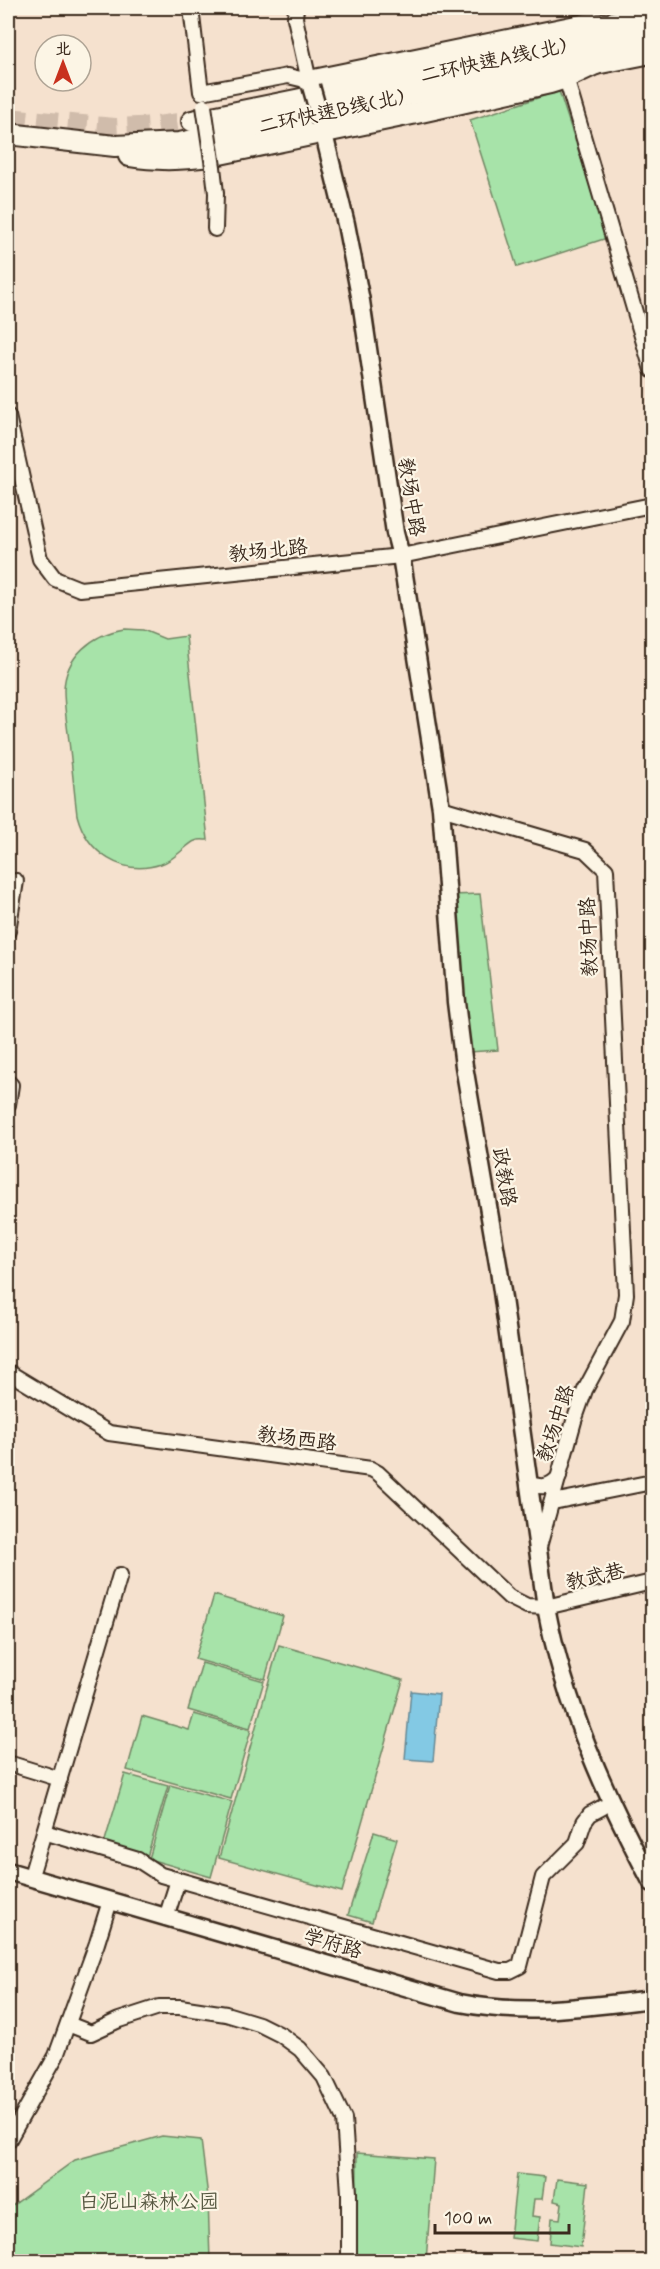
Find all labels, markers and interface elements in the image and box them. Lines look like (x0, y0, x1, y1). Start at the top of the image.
north arrow (33, 33, 93, 93)
street label: 二环快速A线(北) (418, 33, 569, 90)
text: 北 (55, 39, 71, 60)
street label: 二环快速B线(北) (256, 84, 407, 141)
street label: 教场中路 (391, 456, 430, 540)
street label: 教场北路 (227, 534, 310, 569)
street label: 教场中路 (575, 896, 604, 977)
street label: 政教路 (485, 1145, 522, 1210)
street label: 教场中路 (531, 1380, 582, 1466)
street label: 教场西路 (255, 1421, 339, 1458)
street label: 教武巷 (563, 1557, 629, 1597)
street label: 学府路 (300, 1923, 366, 1966)
park label: 白泥山森林公园 (79, 2189, 219, 2216)
scale bar (435, 2197, 568, 2235)
text: 100 m (444, 2207, 492, 2231)

